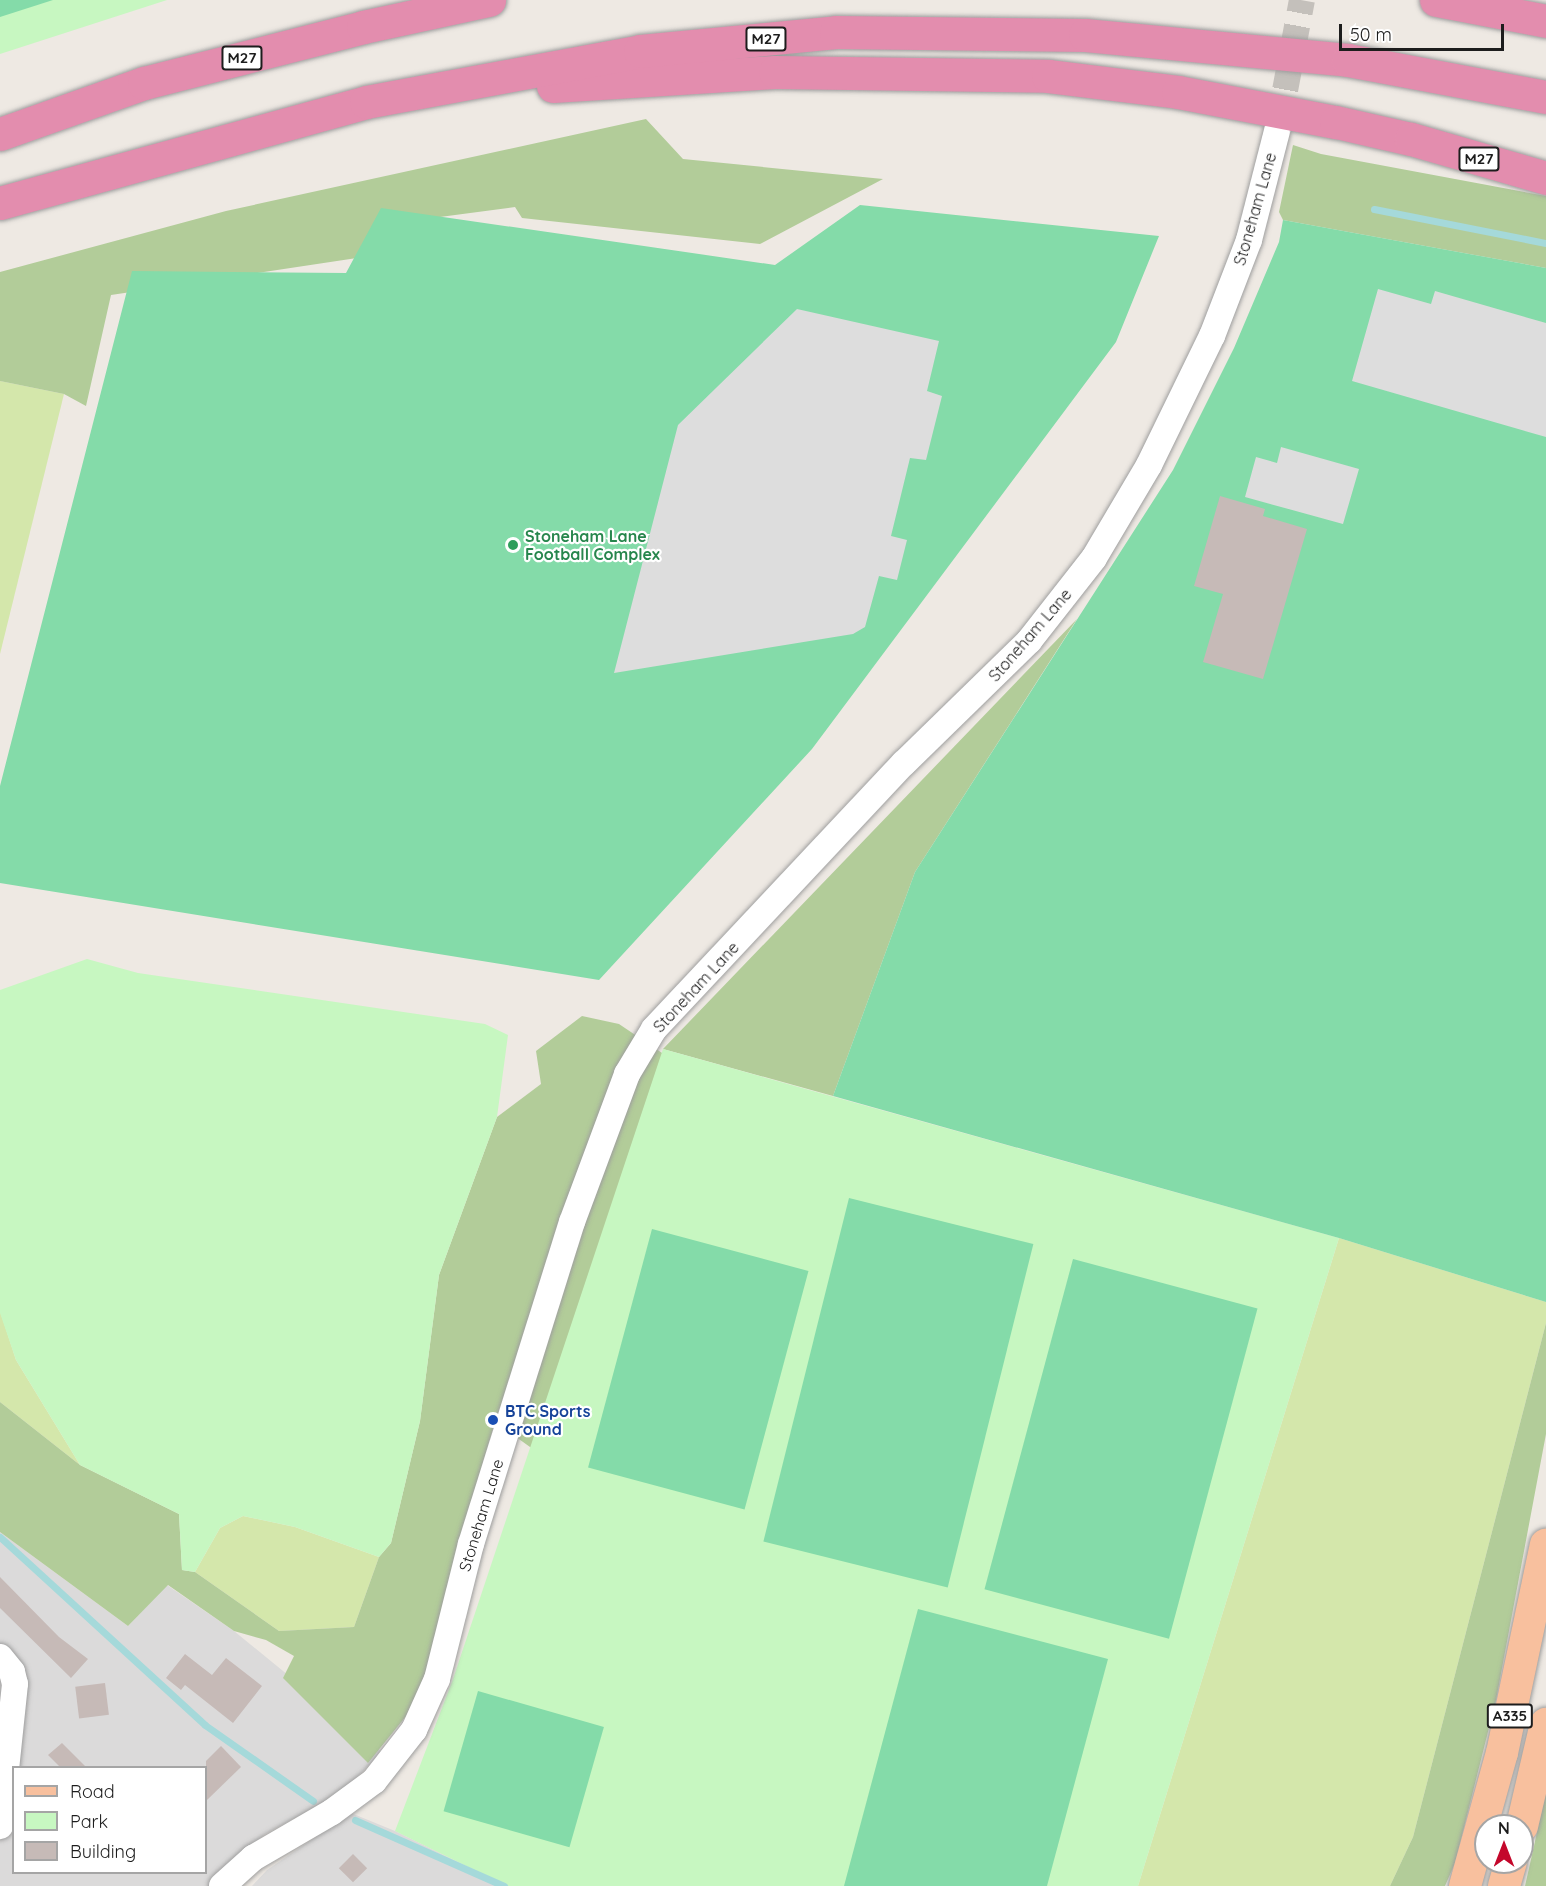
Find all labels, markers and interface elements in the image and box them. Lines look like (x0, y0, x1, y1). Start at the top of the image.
scale bar (1342, 12, 1507, 50)
text: 50 m (1350, 23, 1392, 46)
road number: M27 (745, 27, 787, 51)
road number: M27 (221, 46, 263, 70)
road number: M27 (1458, 147, 1500, 171)
street label: Stoneham Lane (1230, 150, 1280, 268)
place label: Stoneham Lane Football Complex (525, 526, 660, 564)
marker: Stoneham Lane Football Complex (506, 538, 520, 552)
street label: Stoneham Lane (985, 585, 1075, 685)
street label: Stoneham Lane (649, 938, 743, 1036)
place label: BTC Sports Ground (505, 1401, 591, 1439)
marker: BTC Sports Ground (486, 1413, 500, 1427)
street label: Stoneham Lane (455, 1456, 507, 1574)
road number: A335 (1486, 1704, 1534, 1728)
legend (12, 1766, 207, 1874)
text: Road (70, 1780, 115, 1803)
text: Park (70, 1810, 108, 1833)
north arrow (1474, 1814, 1534, 1874)
text: N (1498, 1818, 1510, 1838)
text: Building (70, 1840, 136, 1863)

